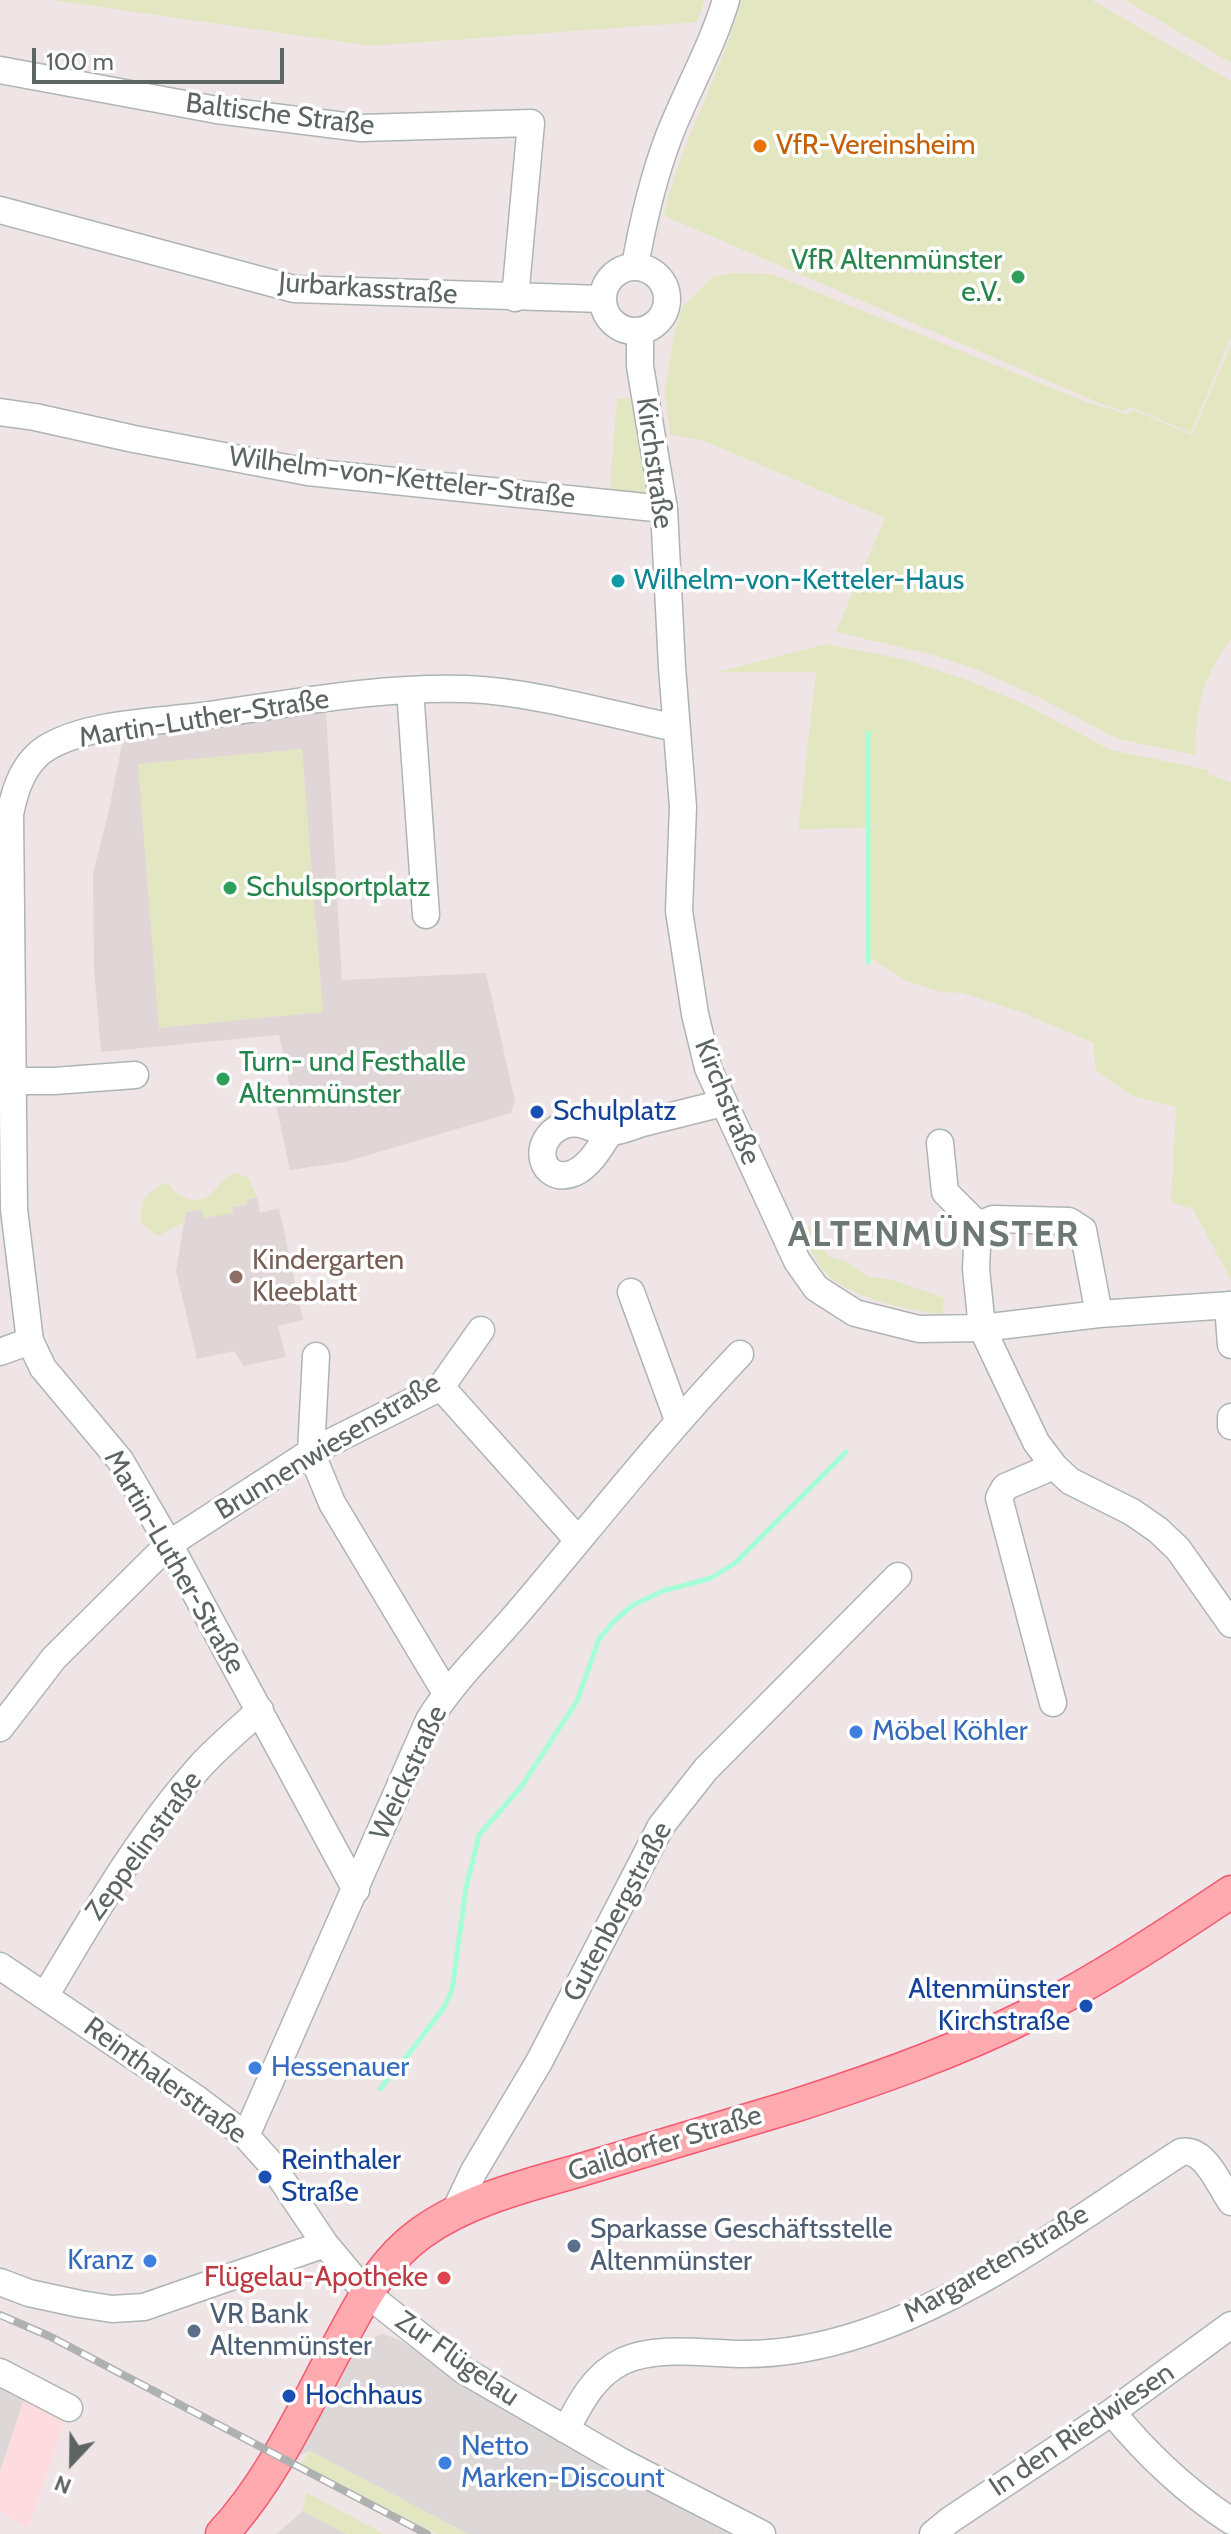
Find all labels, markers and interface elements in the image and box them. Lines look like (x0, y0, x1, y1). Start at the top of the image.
scale bar (36, 32, 288, 82)
text: 100 m (46, 47, 114, 76)
street label: Baltische Straße (184, 87, 376, 143)
place label: VfR-Vereinsheim (776, 129, 976, 163)
marker: VfR-Vereinsheim (751, 137, 769, 155)
place label: VfR Altenmünster e.V. (791, 244, 1002, 310)
street label: Jurbarkasstraße (278, 266, 458, 312)
marker: VfR Altenmünster e.V. (1009, 268, 1027, 286)
street label: Kirchstraße (628, 395, 680, 531)
street label: Wilhelm-von-Ketteler-Straße (227, 440, 577, 516)
place label: Wilhelm-von-Ketteler-Haus (634, 564, 964, 598)
marker: Wilhelm-von-Ketteler-Haus (609, 572, 627, 590)
street label: Martin-Luther-Straße (77, 683, 331, 755)
place label: Schulsportplatz (246, 871, 430, 905)
marker: Schulsportplatz (221, 879, 239, 897)
street label: Kirchstraße (687, 1034, 767, 1170)
place label: Turn- und Festhalle Altenmünster (239, 1046, 466, 1112)
marker: Turn- und Festhalle Altenmünster (214, 1070, 232, 1088)
place label: Schulplatz (553, 1095, 677, 1129)
marker: Schulplatz (528, 1103, 546, 1121)
district label: ALTENMÜNSTER (788, 1213, 1080, 1257)
place label: Kindergarten Kleeblatt (252, 1244, 404, 1310)
marker: Kindergarten Kleeblatt (227, 1268, 245, 1286)
street label: Brunnenwiesenstraße (209, 1366, 447, 1528)
street label: Martin-Luther-Straße (96, 1444, 252, 1680)
street label: Weickstraße (363, 1700, 455, 1846)
place label: Möbel Köhler (872, 1715, 1028, 1749)
marker: Möbel Köhler (847, 1723, 865, 1741)
street label: Zeppelinstraße (79, 1765, 209, 1927)
street label: Gutenbergstraße (557, 1816, 679, 2008)
place label: Altenmünster Kirchstraße (908, 1973, 1070, 2039)
marker: Altenmünster Kirchstraße (1077, 1997, 1095, 2015)
street label: Reinthalerstraße (77, 2011, 253, 2151)
place label: Hessenauer (271, 2051, 409, 2085)
marker: Hessenauer (246, 2059, 264, 2077)
street label: Gaildorfer Straße (564, 2099, 766, 2189)
place label: Reinthaler Straße (281, 2144, 401, 2210)
marker: Reinthaler Straße (256, 2168, 274, 2186)
street label: Margaretenstraße (898, 2198, 1094, 2330)
place label: Sparkasse Geschäftsstelle Altenmünster (590, 2213, 892, 2279)
marker: Sparkasse Geschäftsstelle Altenmünster (565, 2237, 583, 2255)
place label: Kranz (67, 2244, 134, 2278)
marker: Kranz (141, 2252, 159, 2270)
place label: Flügelau-Apotheke (204, 2261, 428, 2295)
marker: Flügelau-Apotheke (435, 2269, 453, 2287)
place label: VR Bank Altenmünster (210, 2298, 372, 2364)
street label: Zur Flügelau (389, 2304, 525, 2414)
marker: VR Bank Altenmünster (185, 2322, 203, 2340)
street label: In den Riedwiesen (983, 2356, 1181, 2504)
place label: Hochhaus (305, 2379, 423, 2413)
marker: Hochhaus (280, 2387, 298, 2405)
north arrow (32, 2422, 112, 2502)
place label: Netto Marken-Discount (461, 2430, 665, 2496)
marker: Netto Marken-Discount (436, 2454, 454, 2472)
text: N (51, 2469, 75, 2500)

